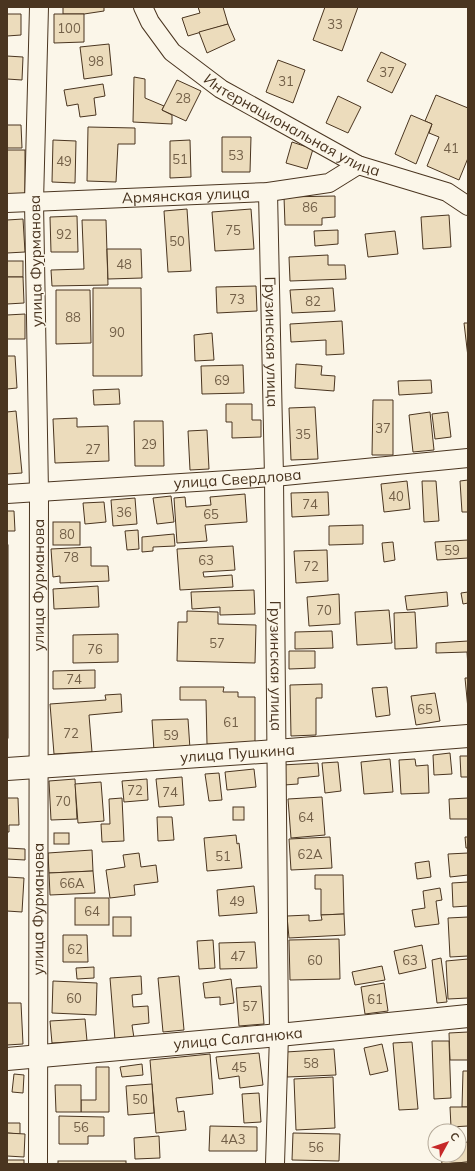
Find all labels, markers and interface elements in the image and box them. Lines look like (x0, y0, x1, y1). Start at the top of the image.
house number: 33 (327, 16, 343, 32)
house number: 100 (57, 20, 81, 36)
house number: 98 (88, 53, 104, 69)
house number: 37 (379, 64, 395, 80)
street label: Интернациональная улица (200, 69, 382, 180)
house number: 31 (278, 73, 294, 89)
house number: 28 (175, 90, 191, 106)
house number: 41 (443, 140, 459, 156)
house number: 53 (228, 147, 244, 163)
house number: 51 (172, 151, 188, 167)
house number: 49 (56, 153, 72, 169)
street label: Армянская улица (121, 183, 250, 207)
street label: улица Фурманова (25, 195, 46, 327)
house number: 86 (302, 199, 318, 215)
house number: 75 (225, 222, 241, 238)
house number: 92 (56, 226, 72, 242)
house number: 50 (169, 233, 185, 249)
house number: 48 (116, 256, 132, 272)
street label: Грузинская улица (261, 276, 283, 407)
house number: 73 (229, 291, 245, 307)
house number: 82 (305, 293, 321, 309)
house number: 88 (65, 309, 81, 325)
house number: 90 (109, 324, 125, 340)
house number: 69 (214, 372, 230, 388)
house number: 37 (375, 420, 391, 436)
house number: 35 (295, 426, 311, 442)
house number: 29 (141, 436, 157, 452)
house number: 27 (85, 441, 101, 457)
street label: улица Свердлова (173, 464, 302, 492)
house number: 40 (388, 488, 404, 504)
house number: 74 (302, 496, 318, 512)
house number: 36 (116, 504, 132, 520)
house number: 65 (203, 506, 219, 522)
street label: улица Фурманова (29, 519, 48, 651)
house number: 80 (59, 526, 75, 542)
house number: 59 (444, 542, 460, 558)
house number: 78 (63, 549, 79, 565)
house number: 63 (198, 552, 214, 568)
house number: 72 (303, 558, 319, 574)
street label: Грузинская улица (266, 601, 286, 731)
house number: 70 (316, 602, 332, 618)
house number: 57 (209, 635, 225, 651)
house number: 76 (87, 641, 103, 657)
house number: 74 (66, 671, 82, 687)
house number: 65 (417, 701, 433, 717)
house number: 61 (223, 714, 239, 730)
house number: 72 (63, 725, 79, 741)
house number: 59 (163, 727, 179, 743)
street label: улица Пушкина (180, 740, 295, 766)
house number: 72 (127, 782, 143, 798)
house number: 74 (162, 784, 178, 800)
house number: 70 (55, 793, 71, 809)
house number: 64 (298, 809, 314, 825)
street label: улица Фурманова (28, 843, 47, 975)
house number: 62А (297, 846, 323, 862)
house number: 51 (215, 848, 231, 864)
house number: 66А (59, 875, 85, 891)
house number: 49 (229, 893, 245, 909)
house number: 64 (84, 903, 100, 919)
house number: 62 (67, 941, 83, 957)
house number: 47 (230, 948, 246, 964)
house number: 60 (307, 952, 323, 968)
house number: 63 (402, 952, 418, 968)
house number: 60 (66, 990, 82, 1006)
house number: 61 (367, 991, 383, 1007)
house number: 57 (242, 998, 258, 1014)
street label: улица Салганюка (173, 1023, 304, 1053)
house number: 58 (303, 1055, 319, 1071)
house number: 45 (231, 1059, 247, 1075)
house number: 50 (132, 1091, 148, 1107)
house number: 56 (73, 1119, 89, 1135)
north arrow (427, 1123, 467, 1163)
text: С (447, 1129, 463, 1144)
house number: 4А3 (220, 1131, 246, 1147)
house number: 56 (308, 1139, 324, 1155)

